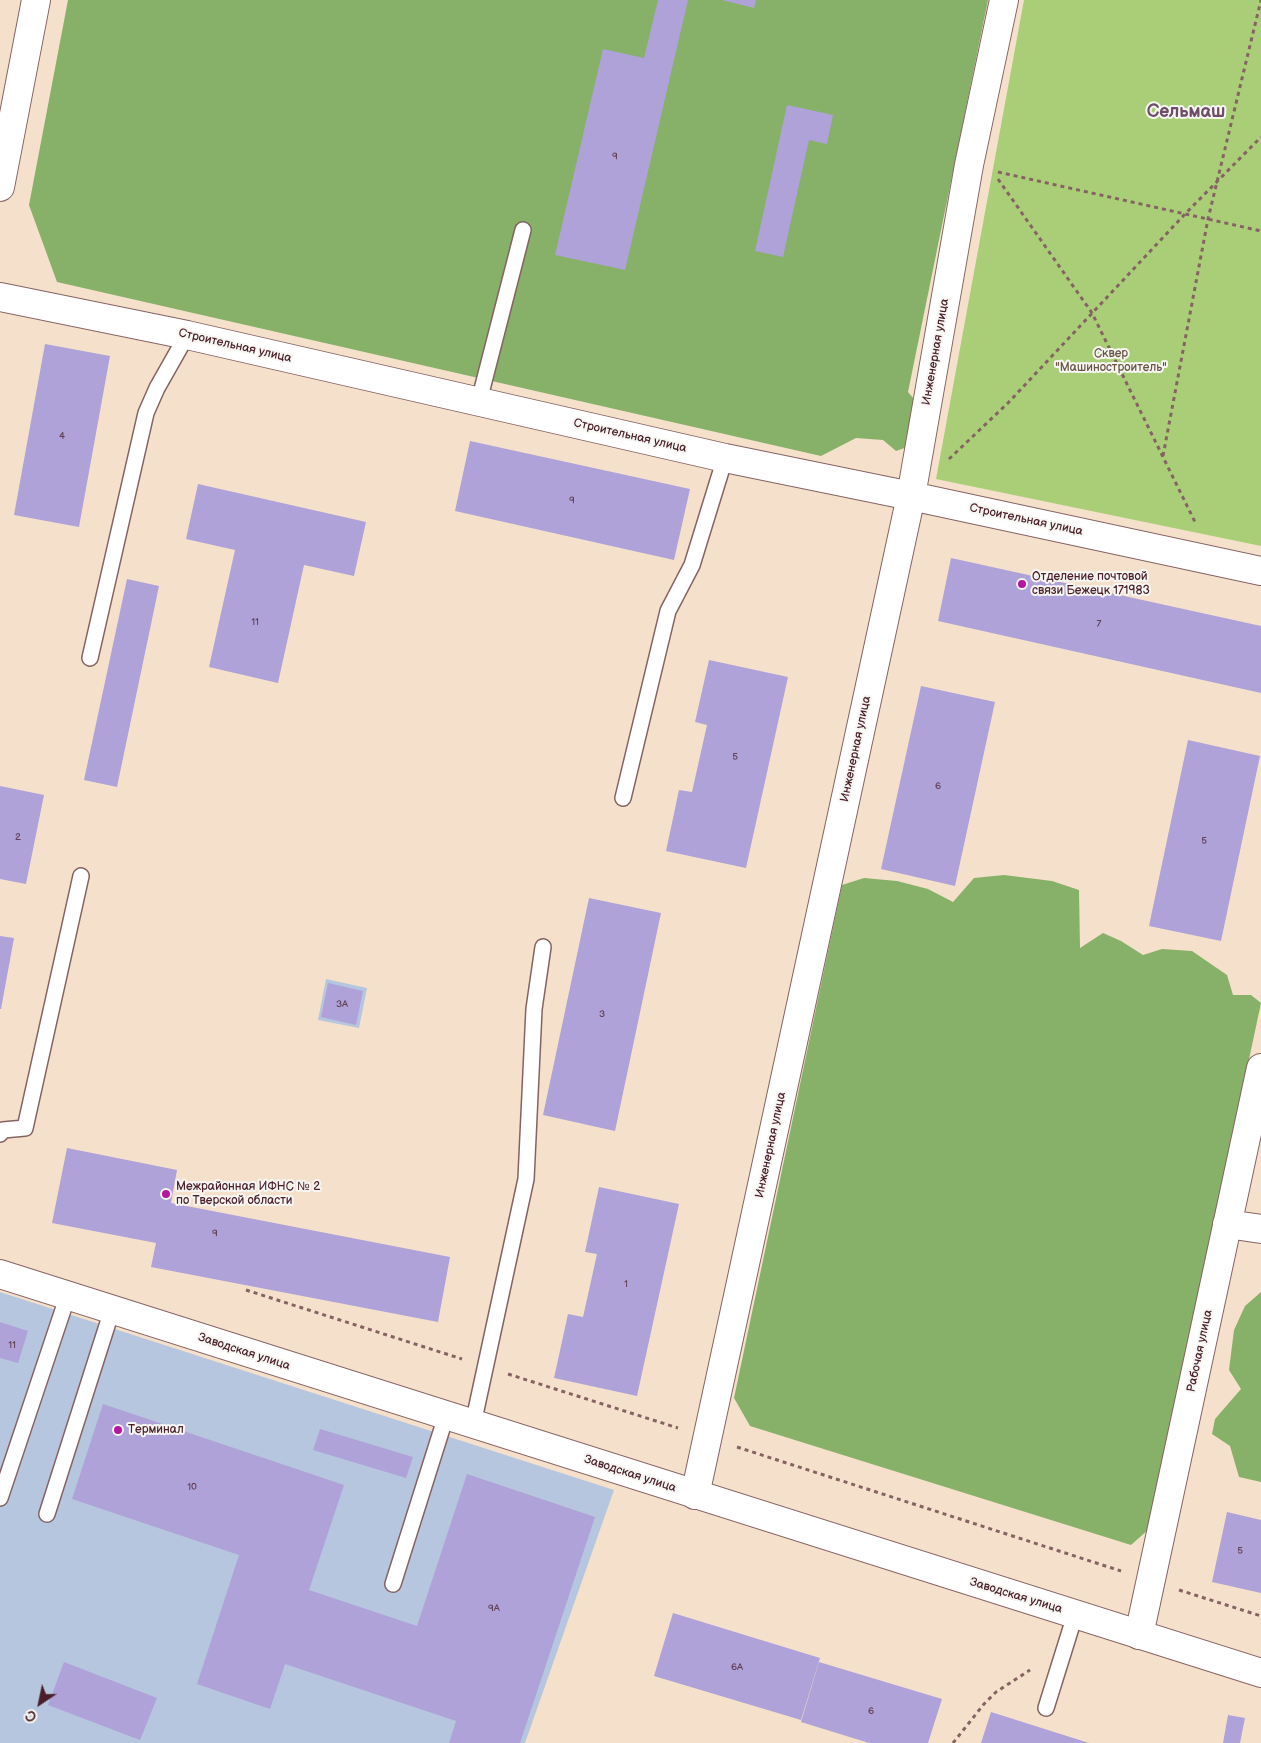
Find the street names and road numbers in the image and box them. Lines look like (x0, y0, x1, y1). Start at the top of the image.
street label: Инженерная улица (920, 298, 952, 406)
street label: Строительная улица (177, 326, 293, 366)
street label: Строительная улица (572, 416, 688, 456)
street label: Строительная улица (968, 501, 1084, 539)
street label: Инженерная улица (838, 695, 874, 803)
street label: Инженерная улица (753, 1091, 789, 1199)
street label: Рабочая улица (1184, 1308, 1216, 1394)
street label: Заводская улица (196, 1330, 292, 1374)
street label: Заводская улица (582, 1452, 678, 1496)
street label: Заводская улица (968, 1575, 1064, 1617)

